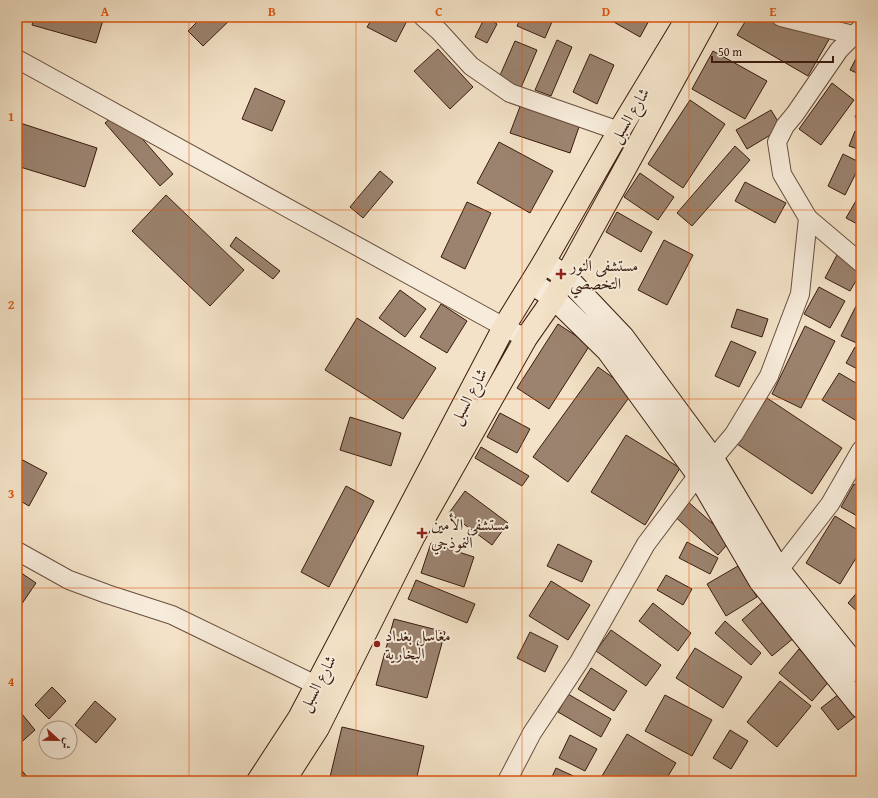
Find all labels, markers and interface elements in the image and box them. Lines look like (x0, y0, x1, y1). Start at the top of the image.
text: A (101, 2, 110, 21)
text: B (268, 2, 276, 21)
text: C (435, 2, 443, 21)
text: D (602, 2, 610, 21)
text: E (770, 2, 777, 21)
scale bar (712, 38, 833, 64)
text: 50 m (718, 43, 742, 60)
street label: شارع السبل (603, 83, 657, 148)
text: 1 (8, 107, 14, 126)
place label: مستشفى النور التخصصي (568, 253, 638, 299)
marker: مستشفى النور التخصصي (555, 268, 567, 280)
text: 2 (8, 295, 15, 314)
street label: شارع السبل (443, 363, 495, 429)
text: 3 (8, 484, 14, 503)
place label: مستشفى الأمين النموذجي (431, 512, 509, 555)
marker: مستشفى الأمين النموذجي (416, 527, 428, 539)
place label: مغاسل بغداد البخارية (385, 623, 451, 665)
marker: مغاسل بغداد البخارية (372, 639, 382, 649)
street label: شارع السبل (292, 650, 344, 716)
text: 4 (8, 672, 15, 691)
north arrow (38, 720, 78, 760)
text: ش (58, 736, 77, 752)

